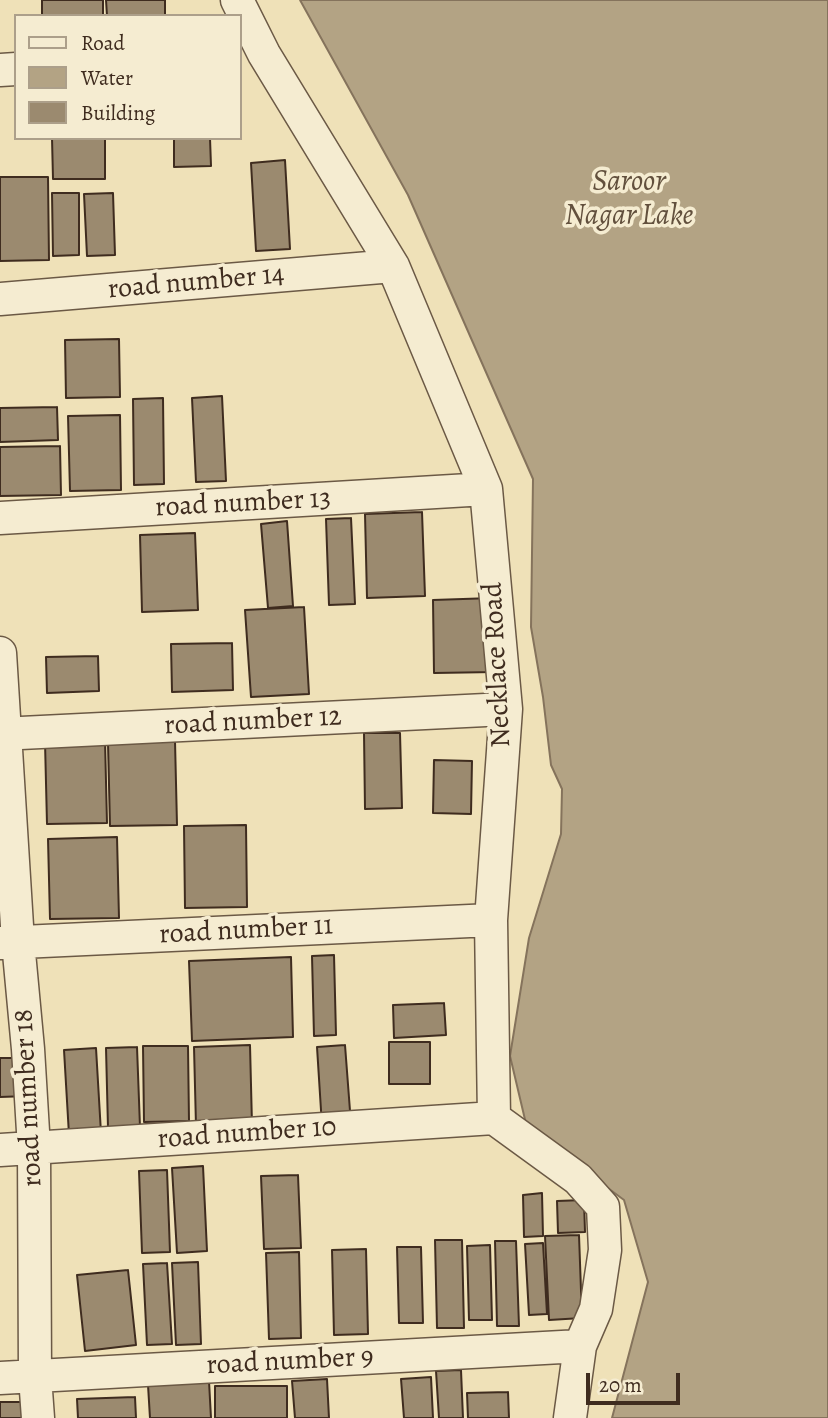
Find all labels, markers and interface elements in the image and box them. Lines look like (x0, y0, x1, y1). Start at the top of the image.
legend (14, 14, 242, 140)
text: Road (81, 29, 125, 57)
text: Water (81, 64, 133, 92)
text: Building (81, 99, 155, 127)
water label: Saroor Nagar Lake (565, 165, 693, 235)
street label: road number 14 (106, 259, 286, 307)
street label: road number 13 (154, 483, 332, 525)
street label: Necklace Road (477, 581, 519, 749)
street label: road number 12 (163, 701, 343, 743)
street label: road number 11 (158, 910, 334, 952)
street label: road number 18 (8, 1008, 50, 1188)
street label: road number 10 (156, 1111, 338, 1157)
street label: road number 9 (205, 1341, 375, 1383)
scale bar (590, 1358, 684, 1402)
text: 20 m (599, 1371, 642, 1399)

